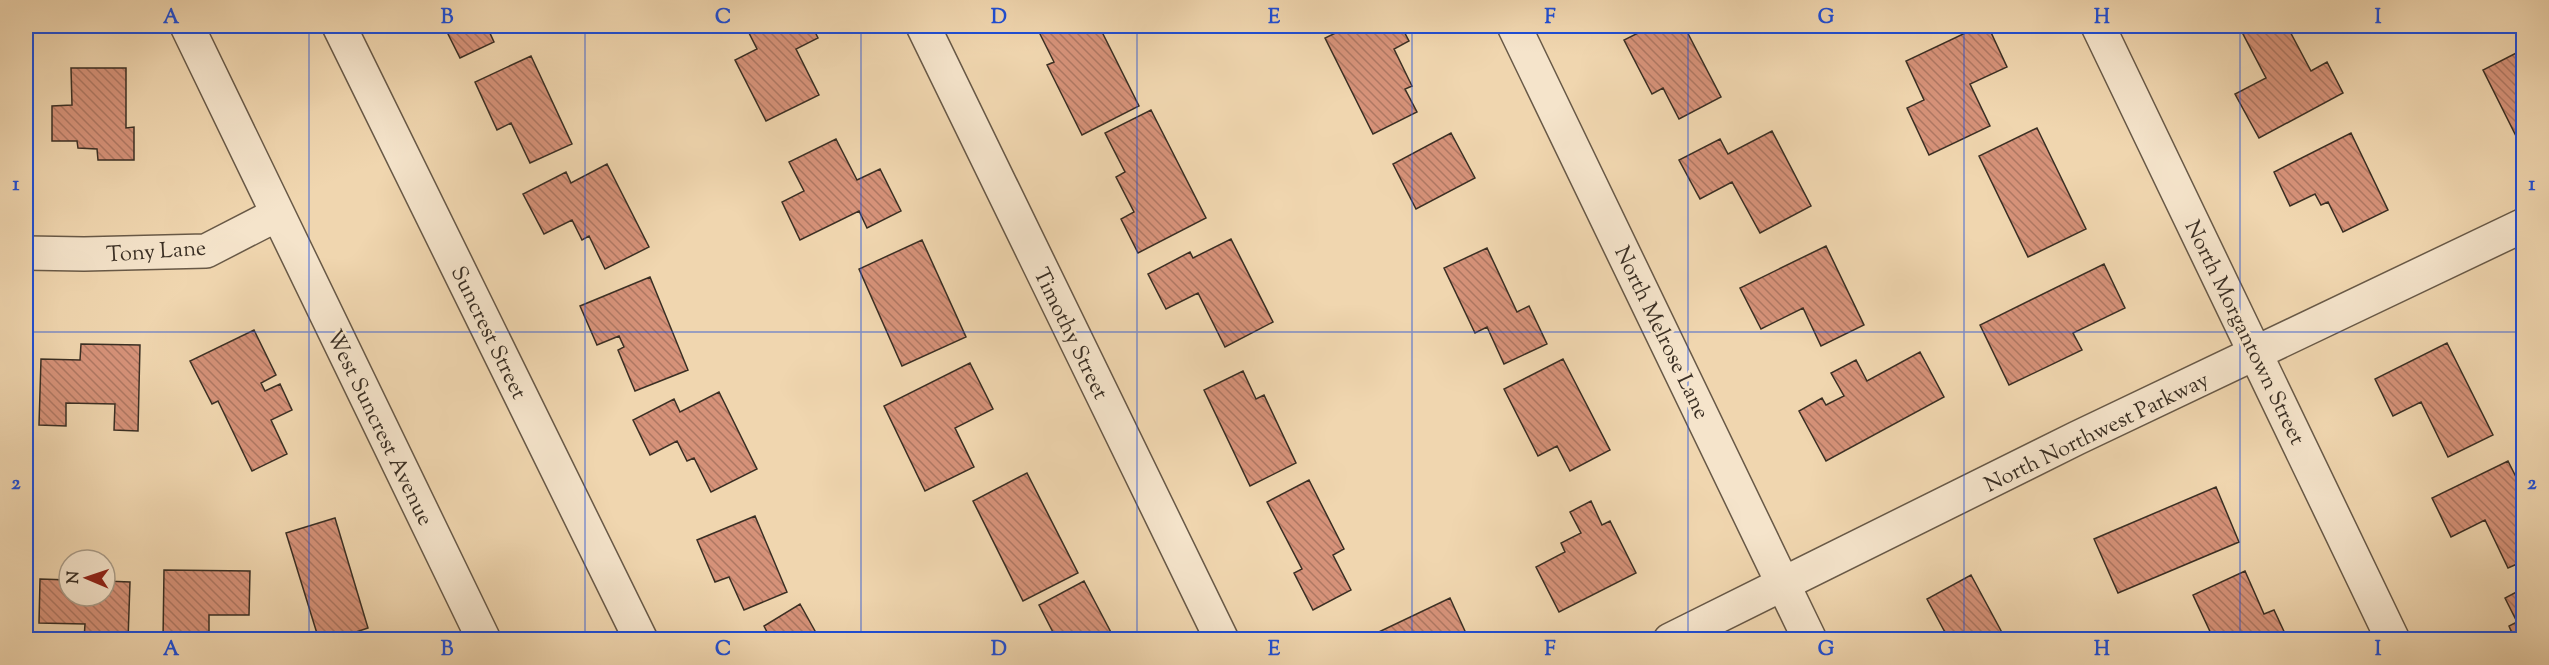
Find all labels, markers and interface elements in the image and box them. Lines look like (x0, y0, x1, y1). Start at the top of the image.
text: A (163, 4, 180, 33)
text: B (441, 4, 454, 33)
text: C (715, 4, 731, 33)
text: D (991, 4, 1007, 33)
text: E (1268, 4, 1281, 33)
text: F (1544, 4, 1556, 33)
text: G (1818, 4, 1835, 33)
text: H (2094, 4, 2110, 33)
text: I (2375, 4, 2382, 33)
text: 1 (13, 171, 20, 200)
text: 1 (2529, 171, 2536, 200)
street label: North Morgantown Street (2175, 216, 2312, 451)
street label: Tony Lane (105, 234, 207, 272)
street label: North Melrose Lane (1605, 241, 1716, 425)
street label: Suncrest Street (441, 261, 534, 406)
street label: Timothy Street (1024, 263, 1115, 406)
street label: West Suncrest Avenue (317, 325, 440, 532)
street label: North Northwest Parkway (1980, 365, 2215, 502)
text: 2 (11, 470, 21, 499)
text: 2 (2527, 470, 2537, 499)
north arrow (57, 548, 117, 608)
text: N (63, 571, 86, 584)
text: A (163, 636, 180, 665)
text: B (441, 636, 454, 665)
text: C (715, 636, 731, 665)
text: D (991, 636, 1007, 665)
text: E (1268, 636, 1281, 665)
text: F (1544, 636, 1556, 665)
text: G (1818, 636, 1835, 665)
text: H (2094, 636, 2110, 665)
text: I (2375, 636, 2382, 665)

